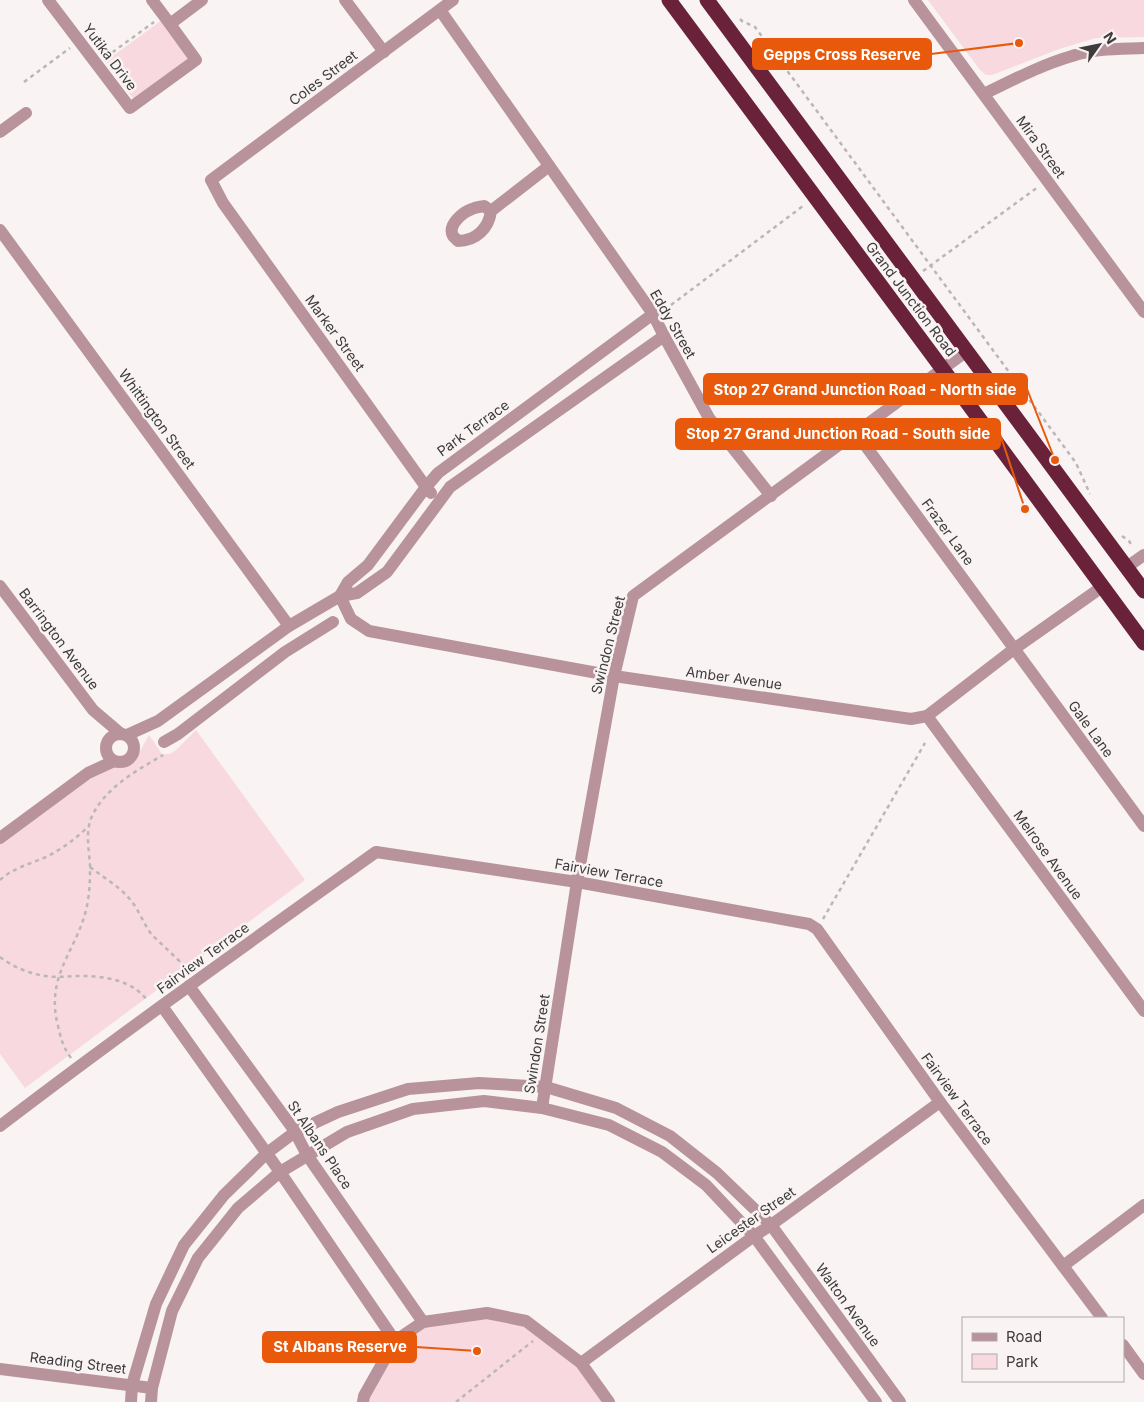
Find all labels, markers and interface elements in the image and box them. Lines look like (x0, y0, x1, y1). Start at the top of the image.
street label: Yutika Drive (80, 20, 141, 94)
north arrow (1074, 20, 1124, 70)
text: N (1100, 29, 1120, 47)
callout: Gepps Cross Reserve (753, 39, 931, 69)
text: Gepps Cross Reserve (763, 45, 921, 64)
street label: Coles Street (285, 46, 360, 109)
street label: Mira Street (1013, 112, 1070, 181)
street label: Grand Junction Road (863, 238, 960, 359)
street label: Eddy Street (647, 286, 700, 362)
street label: Marker Street (302, 291, 369, 375)
street label: Whittington Street (116, 366, 200, 472)
callout: Stop 27 Grand Junction Road - North side (704, 374, 1027, 404)
text: Stop 27 Grand Junction Road - North side (714, 380, 1016, 399)
street label: Park Terrace (433, 396, 512, 459)
callout: Stop 27 Grand Junction Road - South side (676, 419, 1000, 449)
text: Stop 27 Grand Junction Road - South side (686, 424, 990, 443)
street label: Frazer Lane (919, 495, 978, 568)
street label: Barrington Avenue (16, 585, 103, 693)
street label: Swindon Street (587, 594, 628, 696)
street label: Amber Avenue (685, 662, 783, 693)
street label: Gale Lane (1065, 697, 1118, 760)
street label: Melrose Avenue (1010, 807, 1087, 903)
street label: Fairview Terrace (553, 855, 665, 890)
street label: Fairview Terrace (153, 918, 252, 997)
street label: Swindon Street (520, 992, 553, 1095)
street label: Fairview Terrace (918, 1049, 997, 1148)
street label: St Albans Place (285, 1097, 356, 1192)
street label: Leicester Street (703, 1182, 799, 1256)
street label: Walton Avenue (813, 1260, 884, 1350)
legend (962, 1317, 1124, 1382)
text: Road (1006, 1327, 1042, 1346)
callout: St Albans Reserve (263, 1332, 416, 1362)
text: St Albans Reserve (273, 1337, 407, 1356)
street label: Reading Street (29, 1348, 128, 1377)
text: Park (1006, 1352, 1039, 1371)

